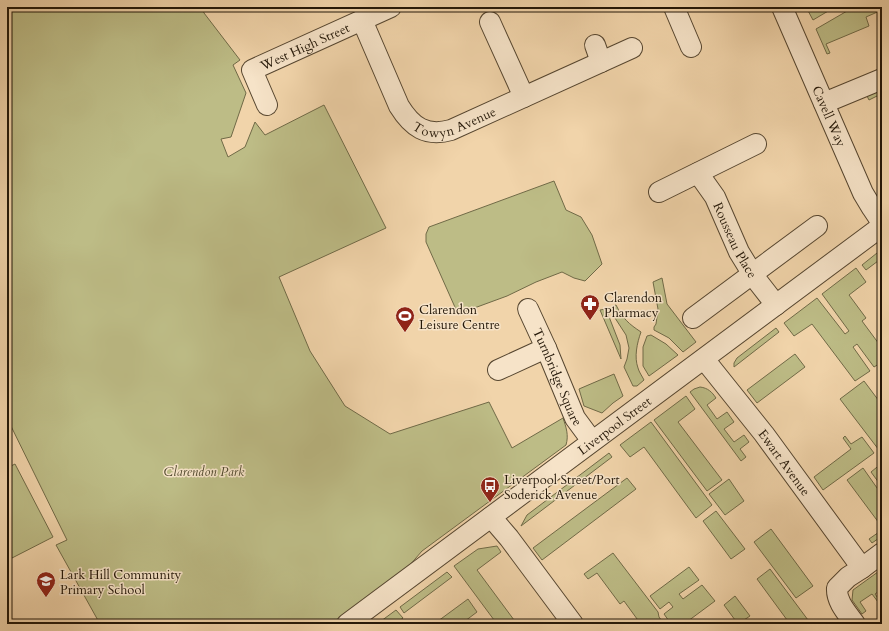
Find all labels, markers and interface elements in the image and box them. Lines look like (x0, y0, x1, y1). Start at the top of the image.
street label: West High Street (257, 19, 353, 75)
street label: Cavell Way (807, 83, 850, 150)
street label: Towyn Avenue (409, 103, 499, 142)
street label: Rousseau Place (708, 200, 761, 282)
place label: Clarendon Pharmacy (604, 289, 663, 322)
pharmacy icon: Clarendon Pharmacy (579, 293, 601, 321)
place label: Clarendon Leisure Centre (419, 301, 500, 334)
sports icon: Clarendon Leisure Centre (394, 305, 416, 333)
street label: Turnbridge Square (528, 325, 586, 430)
street label: Liverpool Street (574, 393, 655, 459)
street label: Ewart Avenue (753, 426, 814, 500)
park label: Clarendon Park (164, 463, 245, 481)
place label: Liverpool Street/Port Soderick Avenue (504, 471, 620, 504)
bus stop icon: Liverpool Street/Port Soderick Avenue (479, 475, 501, 503)
place label: Lark Hill Community Primary School (60, 566, 182, 599)
school or university icon: Lark Hill Community Primary School (35, 570, 57, 598)

